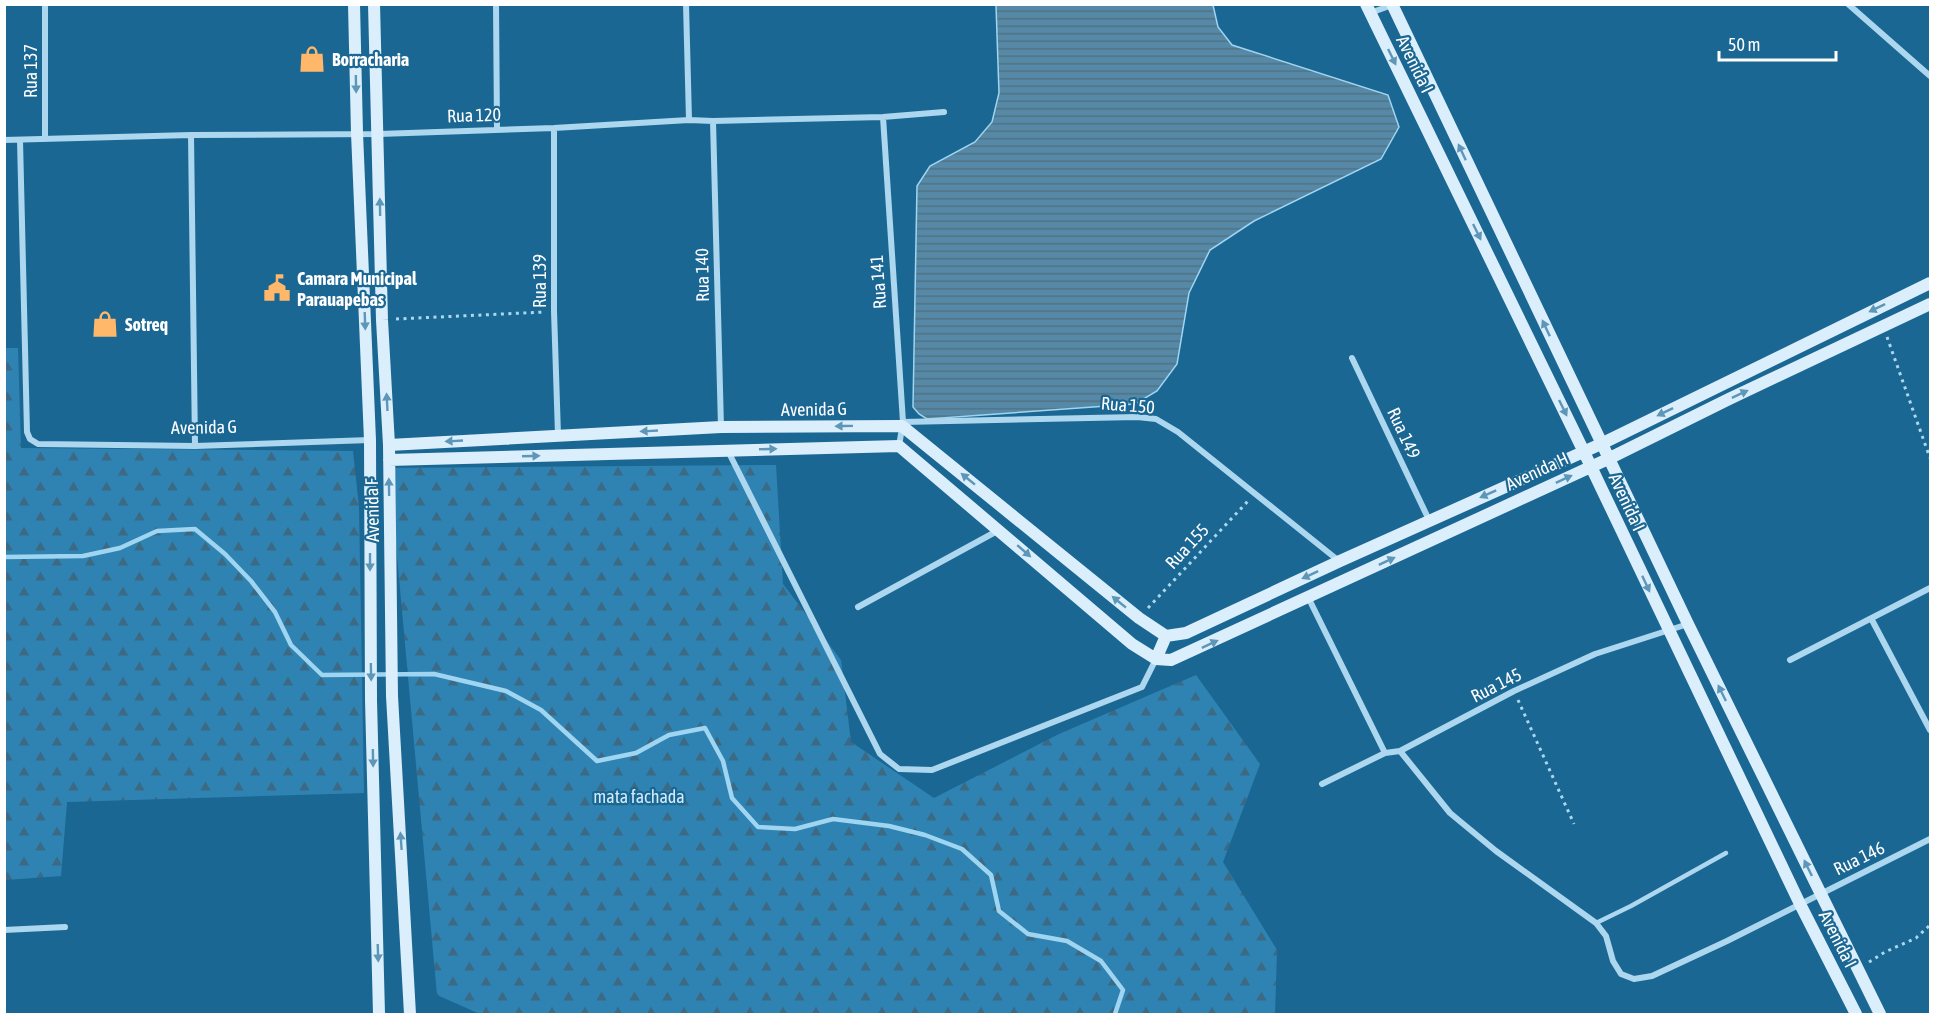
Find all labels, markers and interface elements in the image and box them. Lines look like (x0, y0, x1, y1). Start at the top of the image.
scale bar (1719, 24, 1836, 62)
street label: Avenida I (1392, 32, 1438, 96)
text: 50 m (1728, 34, 1760, 55)
street label: Rua 137 (20, 44, 41, 98)
shop icon: Borracharia (297, 44, 327, 74)
place label: Borracharia (332, 49, 409, 70)
one-way arrow (1387, 49, 1396, 66)
one-way arrow (351, 74, 361, 93)
street label: Rua 120 (447, 104, 501, 126)
one-way arrow (1458, 143, 1467, 160)
one-way arrow (375, 198, 385, 217)
one-way arrow (1473, 224, 1482, 241)
street label: Rua 140 (691, 248, 713, 302)
street label: Rua 139 (529, 254, 550, 308)
street label: Rua 141 (866, 254, 890, 310)
place label: Camara Municipal Parauapebas (297, 268, 417, 310)
public building icon: Camara Municipal Parauapebas (262, 273, 292, 303)
one-way arrow (1869, 303, 1886, 312)
shop icon: Sotreq (90, 309, 120, 339)
one-way arrow (360, 311, 369, 330)
place label: Sotreq (125, 314, 168, 335)
one-way arrow (1542, 319, 1551, 336)
one-way arrow (1731, 390, 1748, 399)
one-way arrow (382, 392, 391, 411)
street label: Rua 150 (1100, 392, 1156, 418)
street label: Avenida G (781, 398, 847, 420)
one-way arrow (1558, 399, 1567, 416)
street label: Rua 149 (1383, 404, 1425, 462)
one-way arrow (1656, 408, 1673, 417)
street label: Avenida G (171, 416, 237, 438)
one-way arrow (834, 421, 853, 431)
one-way arrow (639, 426, 658, 435)
one-way arrow (445, 436, 464, 446)
one-way arrow (758, 445, 777, 454)
street label: Avenida H (1502, 447, 1572, 495)
one-way arrow (522, 452, 541, 461)
street label: Avenida I (1605, 470, 1649, 534)
one-way arrow (960, 473, 975, 485)
one-way arrow (1555, 474, 1572, 483)
street label: Avenida F (361, 477, 383, 542)
one-way arrow (384, 478, 394, 497)
one-way arrow (1479, 490, 1497, 500)
street label: Rua 155 (1161, 519, 1213, 573)
one-way arrow (1016, 544, 1031, 557)
one-way arrow (365, 552, 375, 571)
one-way arrow (1378, 556, 1396, 565)
one-way arrow (1302, 570, 1319, 579)
one-way arrow (1642, 575, 1651, 592)
one-way arrow (1111, 595, 1127, 608)
one-way arrow (1202, 639, 1219, 648)
one-way arrow (366, 662, 376, 681)
street label: Rua 145 (1467, 663, 1525, 707)
one-way arrow (1718, 684, 1727, 701)
one-way arrow (368, 749, 377, 768)
park label: mata fachada (593, 786, 685, 807)
one-way arrow (397, 831, 406, 850)
street label: Rua 146 (1830, 837, 1888, 879)
one-way arrow (1803, 859, 1813, 876)
street label: Avenida I (1815, 907, 1861, 971)
one-way arrow (373, 944, 382, 963)

